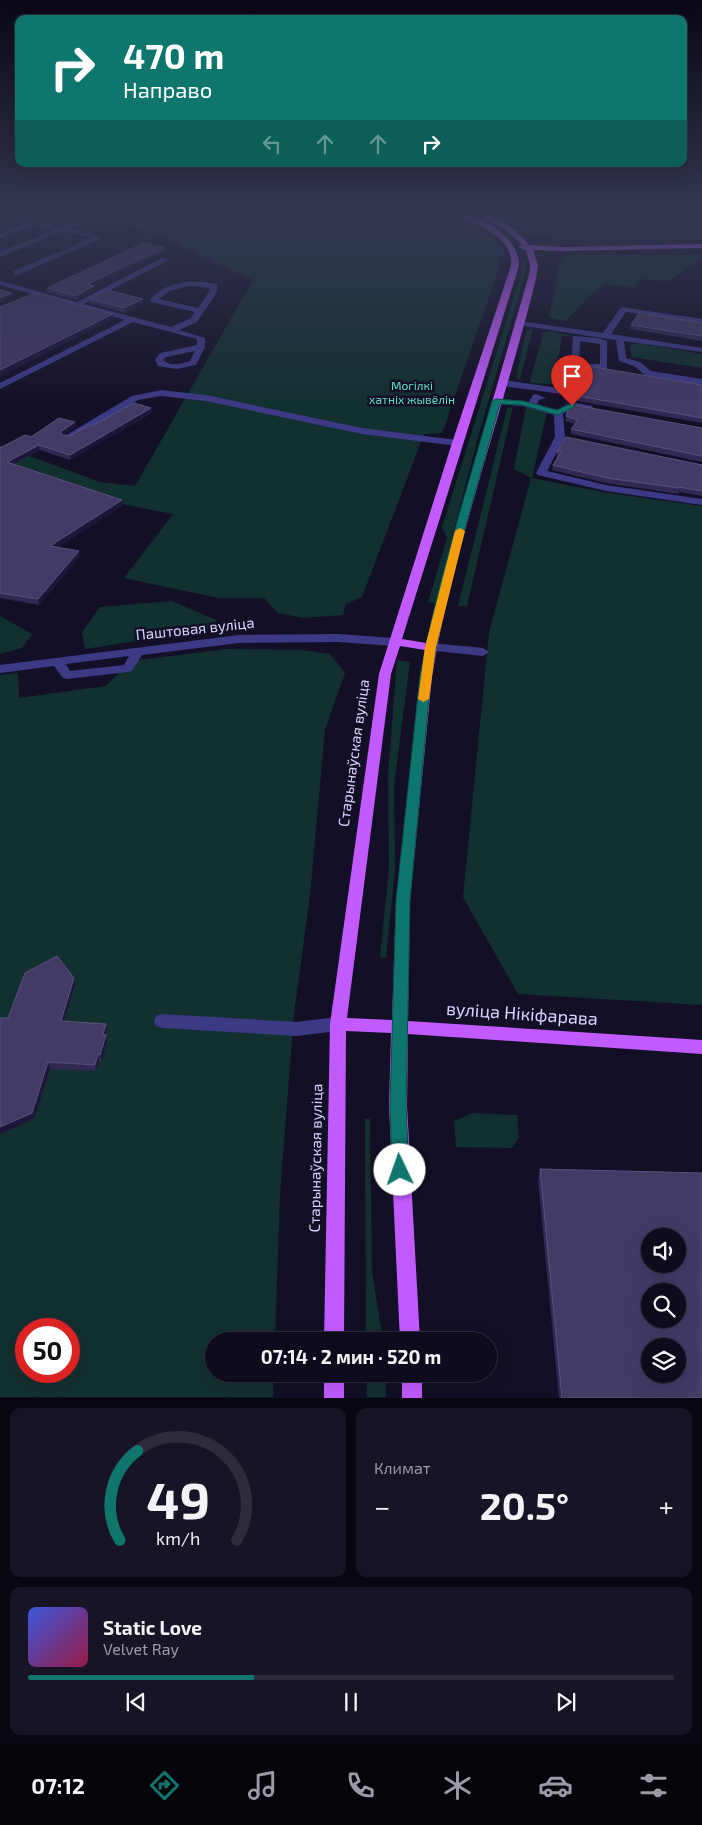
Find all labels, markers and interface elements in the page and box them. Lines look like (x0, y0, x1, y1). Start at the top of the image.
text: 470 m (123, 34, 224, 76)
icon: right (40, 35, 105, 100)
text: Направо (123, 76, 212, 102)
icon: left (258, 130, 286, 158)
icon: ahead (311, 130, 339, 158)
icon: ahead (364, 130, 392, 158)
icon: right (417, 130, 445, 158)
pin (551, 355, 593, 406)
icon: arrive (558, 362, 586, 390)
park label: Могілкі хатніх жывёлін (369, 378, 455, 406)
street label: Паштовая вуліца (135, 613, 255, 644)
street label: Старынаўская вуліца (334, 678, 373, 828)
street label: вуліца Нікіфарава (445, 997, 599, 1029)
street label: Старынаўская вуліца (305, 1083, 326, 1233)
position arrow (373, 1143, 425, 1195)
map controls (641, 1228, 686, 1383)
button: sound (641, 1228, 686, 1273)
button: search (641, 1283, 686, 1328)
speed limit sign: 50 (15, 1318, 80, 1383)
button: layers (641, 1338, 686, 1383)
text: 07:14 · 2 мин · 520 m (261, 1345, 441, 1368)
text: Климат (374, 1458, 431, 1477)
text: 49 (146, 1467, 210, 1529)
text: 20.5° (480, 1482, 569, 1528)
text: − (374, 1489, 390, 1523)
text: + (659, 1489, 674, 1523)
text: km/h (156, 1527, 200, 1549)
text: Static Love (103, 1616, 202, 1639)
text: Velvet Ray (103, 1639, 179, 1658)
icon: previous (122, 1688, 150, 1716)
icon: pause (337, 1688, 365, 1716)
icon: next (552, 1688, 580, 1716)
icon: directions (147, 1768, 182, 1803)
icon: music (245, 1768, 280, 1803)
icon: phone (343, 1768, 378, 1803)
icon: climate (440, 1768, 475, 1803)
icon: car (538, 1768, 573, 1803)
icon: filters (636, 1768, 671, 1803)
text: 07:12 (31, 1772, 85, 1798)

